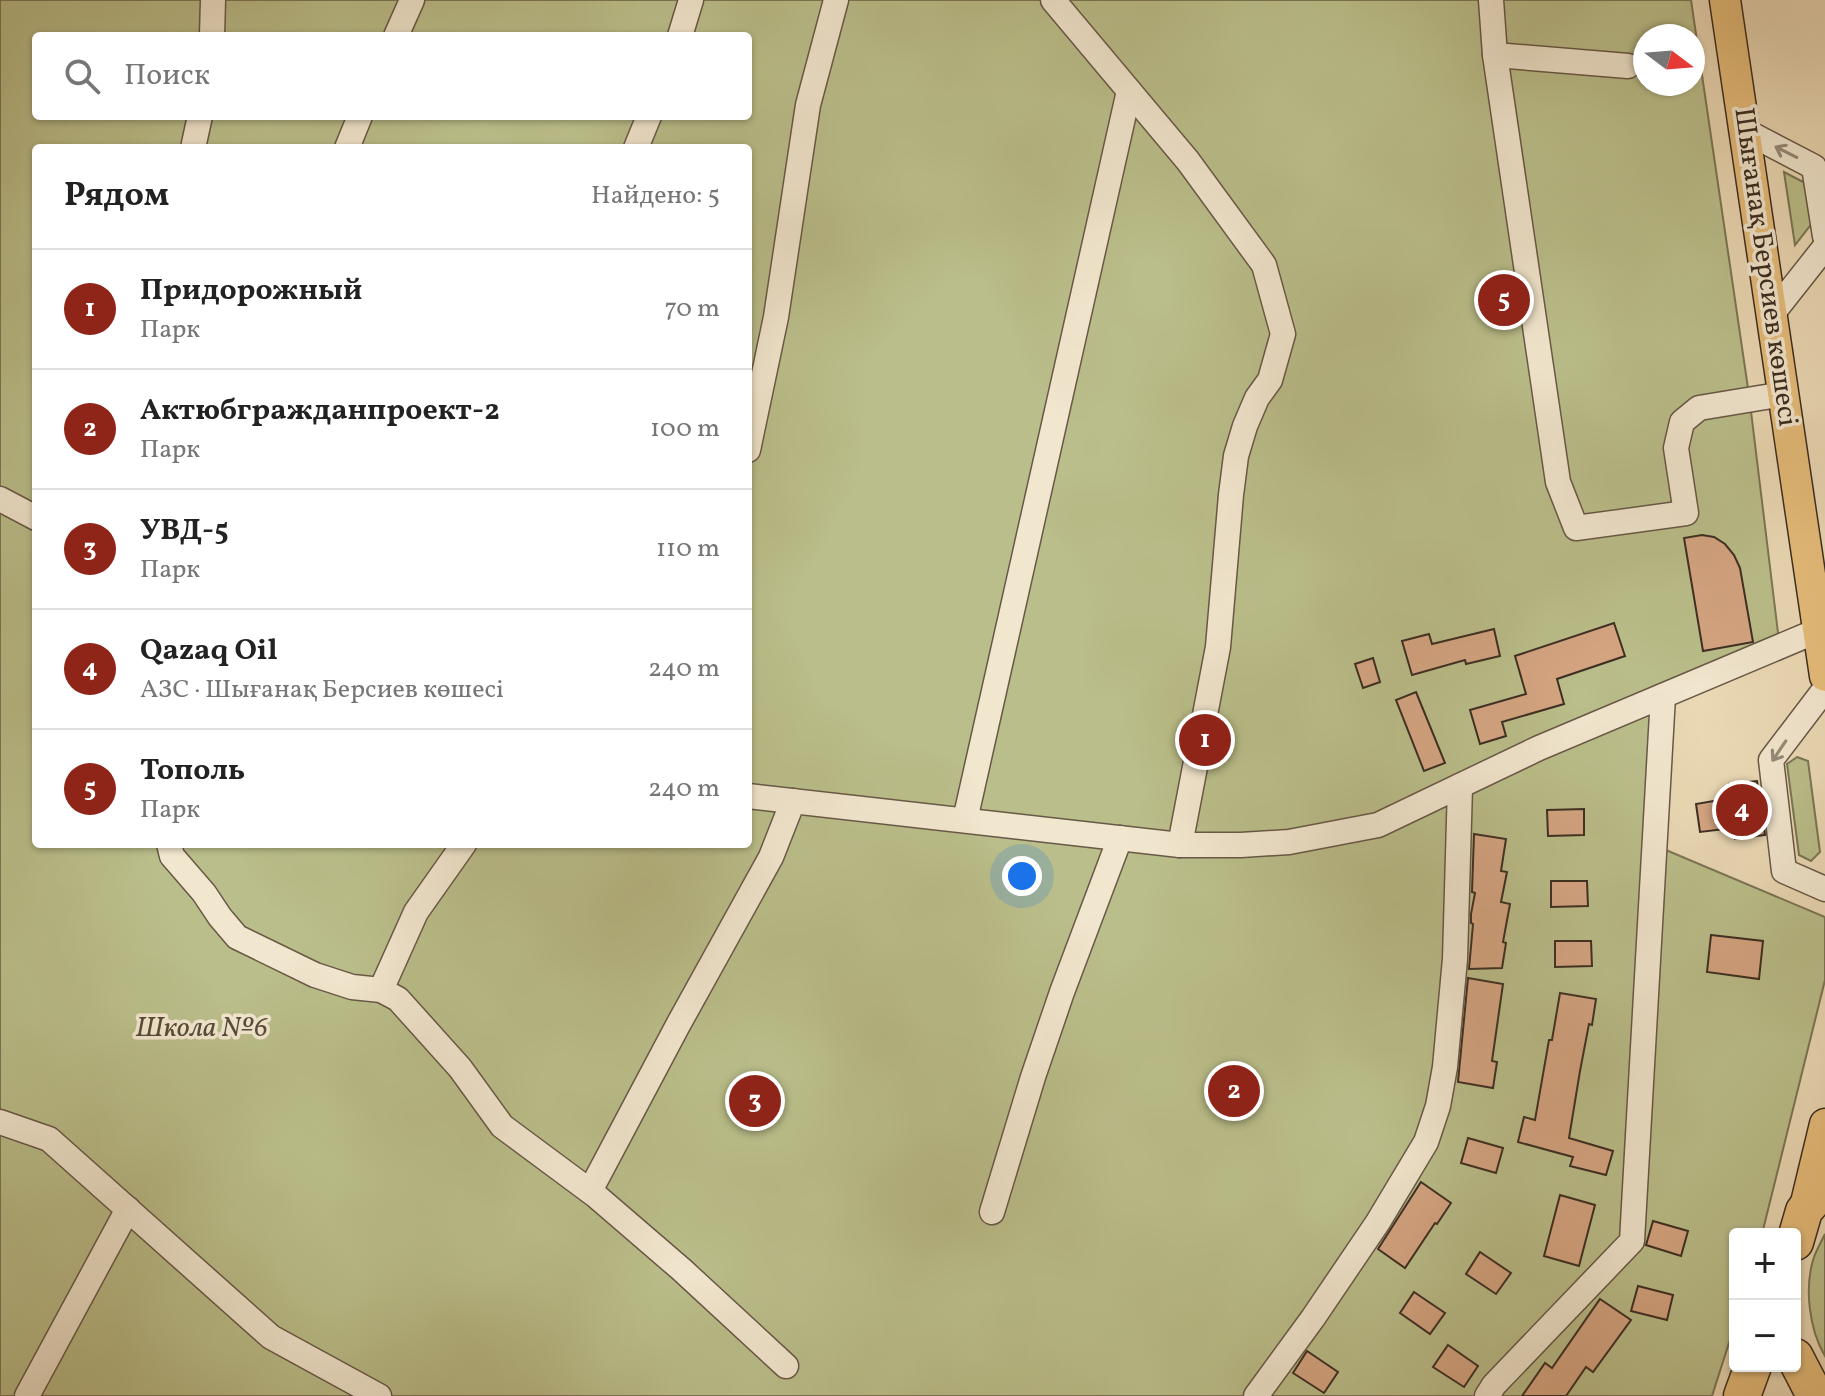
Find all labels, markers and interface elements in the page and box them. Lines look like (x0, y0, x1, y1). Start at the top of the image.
north arrow (1633, 24, 1705, 96)
search box (32, 32, 752, 120)
icon: search (60, 54, 104, 98)
text: Поиск (124, 55, 210, 97)
street label: Шығанақ Берсиев көшесі (1723, 105, 1807, 429)
one-way arrow (1774, 144, 1798, 159)
text: Рядом (64, 173, 169, 220)
text: Найдено: 5 (591, 178, 720, 214)
text: Придорожный (140, 270, 362, 312)
pin: 5 (1478, 270, 1530, 330)
text: 1 (85, 291, 95, 327)
text: 70 m (665, 291, 720, 327)
text: Парк (140, 312, 200, 348)
text: Актюбгражданпроект-2 (140, 390, 500, 432)
text: 2 (83, 411, 97, 447)
text: 100 m (650, 411, 720, 447)
text: Парк (140, 432, 200, 468)
text: УВД-5 (140, 510, 229, 552)
text: 3 (83, 531, 97, 567)
text: 110 m (656, 531, 720, 567)
text: Парк (140, 552, 200, 588)
text: Qazaq Oil (140, 630, 278, 672)
text: 4 (82, 651, 98, 687)
text: 240 m (648, 651, 720, 687)
text: АЗС · Шығанақ Берсиев көшесі (140, 672, 504, 708)
pin: 1 (1179, 710, 1231, 770)
one-way arrow (1770, 739, 1787, 762)
text: Тополь (140, 750, 245, 792)
text: 5 (84, 771, 96, 807)
text: 240 m (648, 771, 720, 807)
pin: 4 (1716, 780, 1768, 840)
text: Парк (140, 792, 200, 828)
your location (1002, 856, 1042, 896)
park label: Школа №6 (136, 1009, 268, 1048)
pin: 2 (1208, 1061, 1260, 1121)
pin: 3 (729, 1071, 781, 1131)
map controls (1729, 1228, 1801, 1372)
button: + (1729, 1228, 1801, 1300)
button: − (1729, 1300, 1801, 1372)

